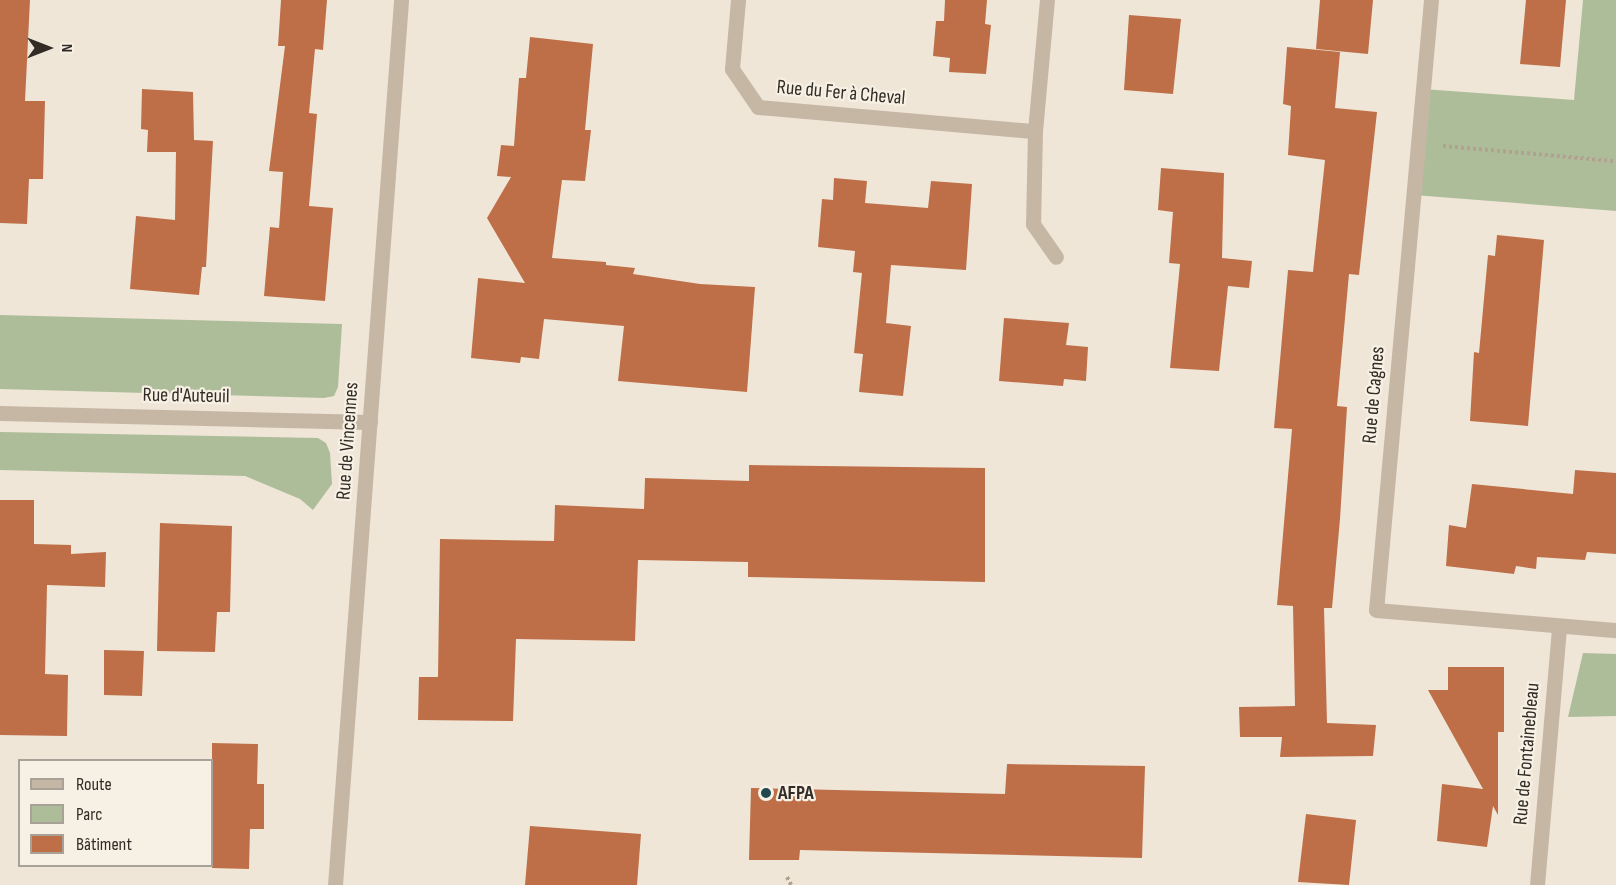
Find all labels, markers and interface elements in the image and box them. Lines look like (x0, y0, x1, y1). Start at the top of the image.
north arrow (18, 18, 78, 78)
text: N (57, 44, 76, 52)
street label: Rue du Fer à Cheval (776, 75, 906, 111)
street label: Rue de Cagnes (1358, 346, 1390, 444)
street label: Rue de Vincennes (332, 381, 364, 501)
street label: Rue d'Auteuil (142, 383, 230, 409)
street label: Rue de Fontainebleau (1509, 682, 1545, 826)
legend (18, 759, 213, 867)
text: Route (76, 774, 112, 795)
place label: AFPA (778, 781, 814, 805)
marker: AFPA (759, 786, 773, 800)
text: Parc (76, 804, 102, 825)
text: Bâtiment (76, 834, 132, 855)

